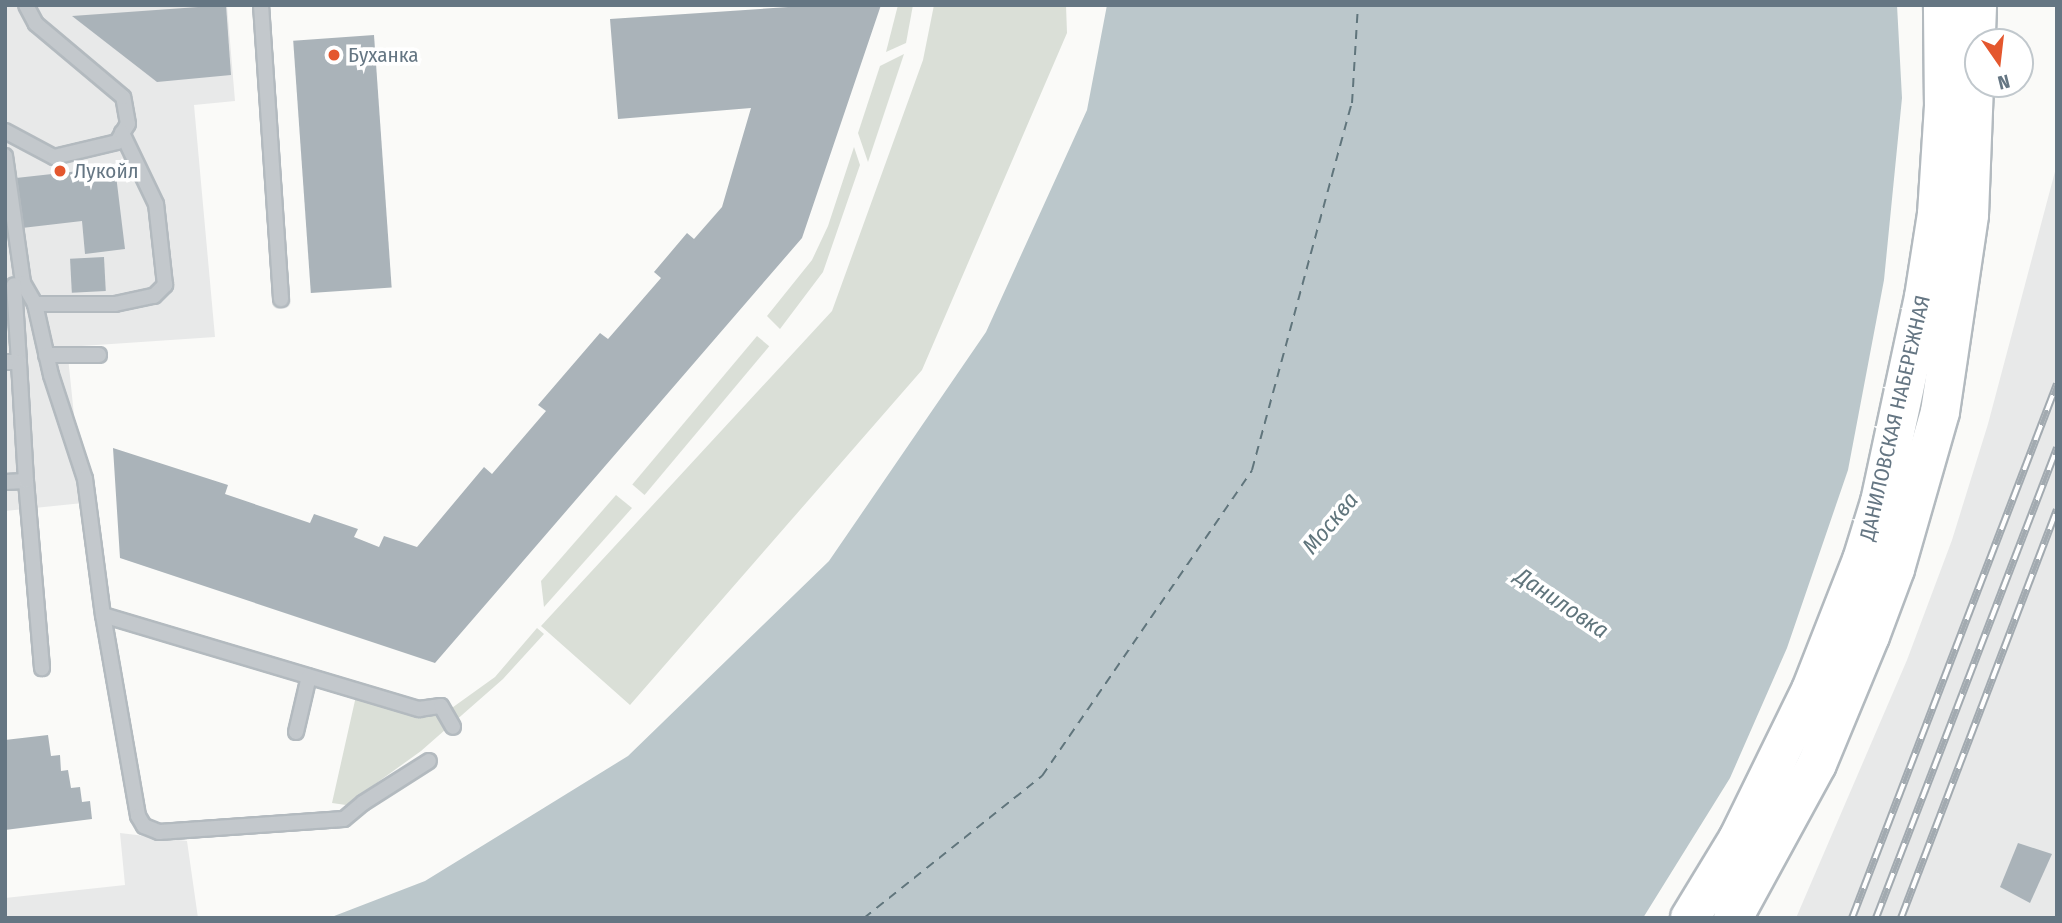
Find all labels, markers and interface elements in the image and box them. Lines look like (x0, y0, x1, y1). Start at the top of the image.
north arrow (1964, 28, 2034, 98)
place label: Буханка (348, 42, 418, 68)
marker: Буханка (326, 47, 342, 63)
text: N (1995, 69, 2012, 94)
place label: Лукойл (74, 158, 138, 184)
marker: Лукойл (52, 163, 68, 179)
street label: ДАНИЛОВСКАЯ НАБЕРЕЖНАЯ (1854, 293, 1936, 543)
water label: Москва (1296, 487, 1364, 559)
water label: Даниловка (1510, 562, 1614, 644)

